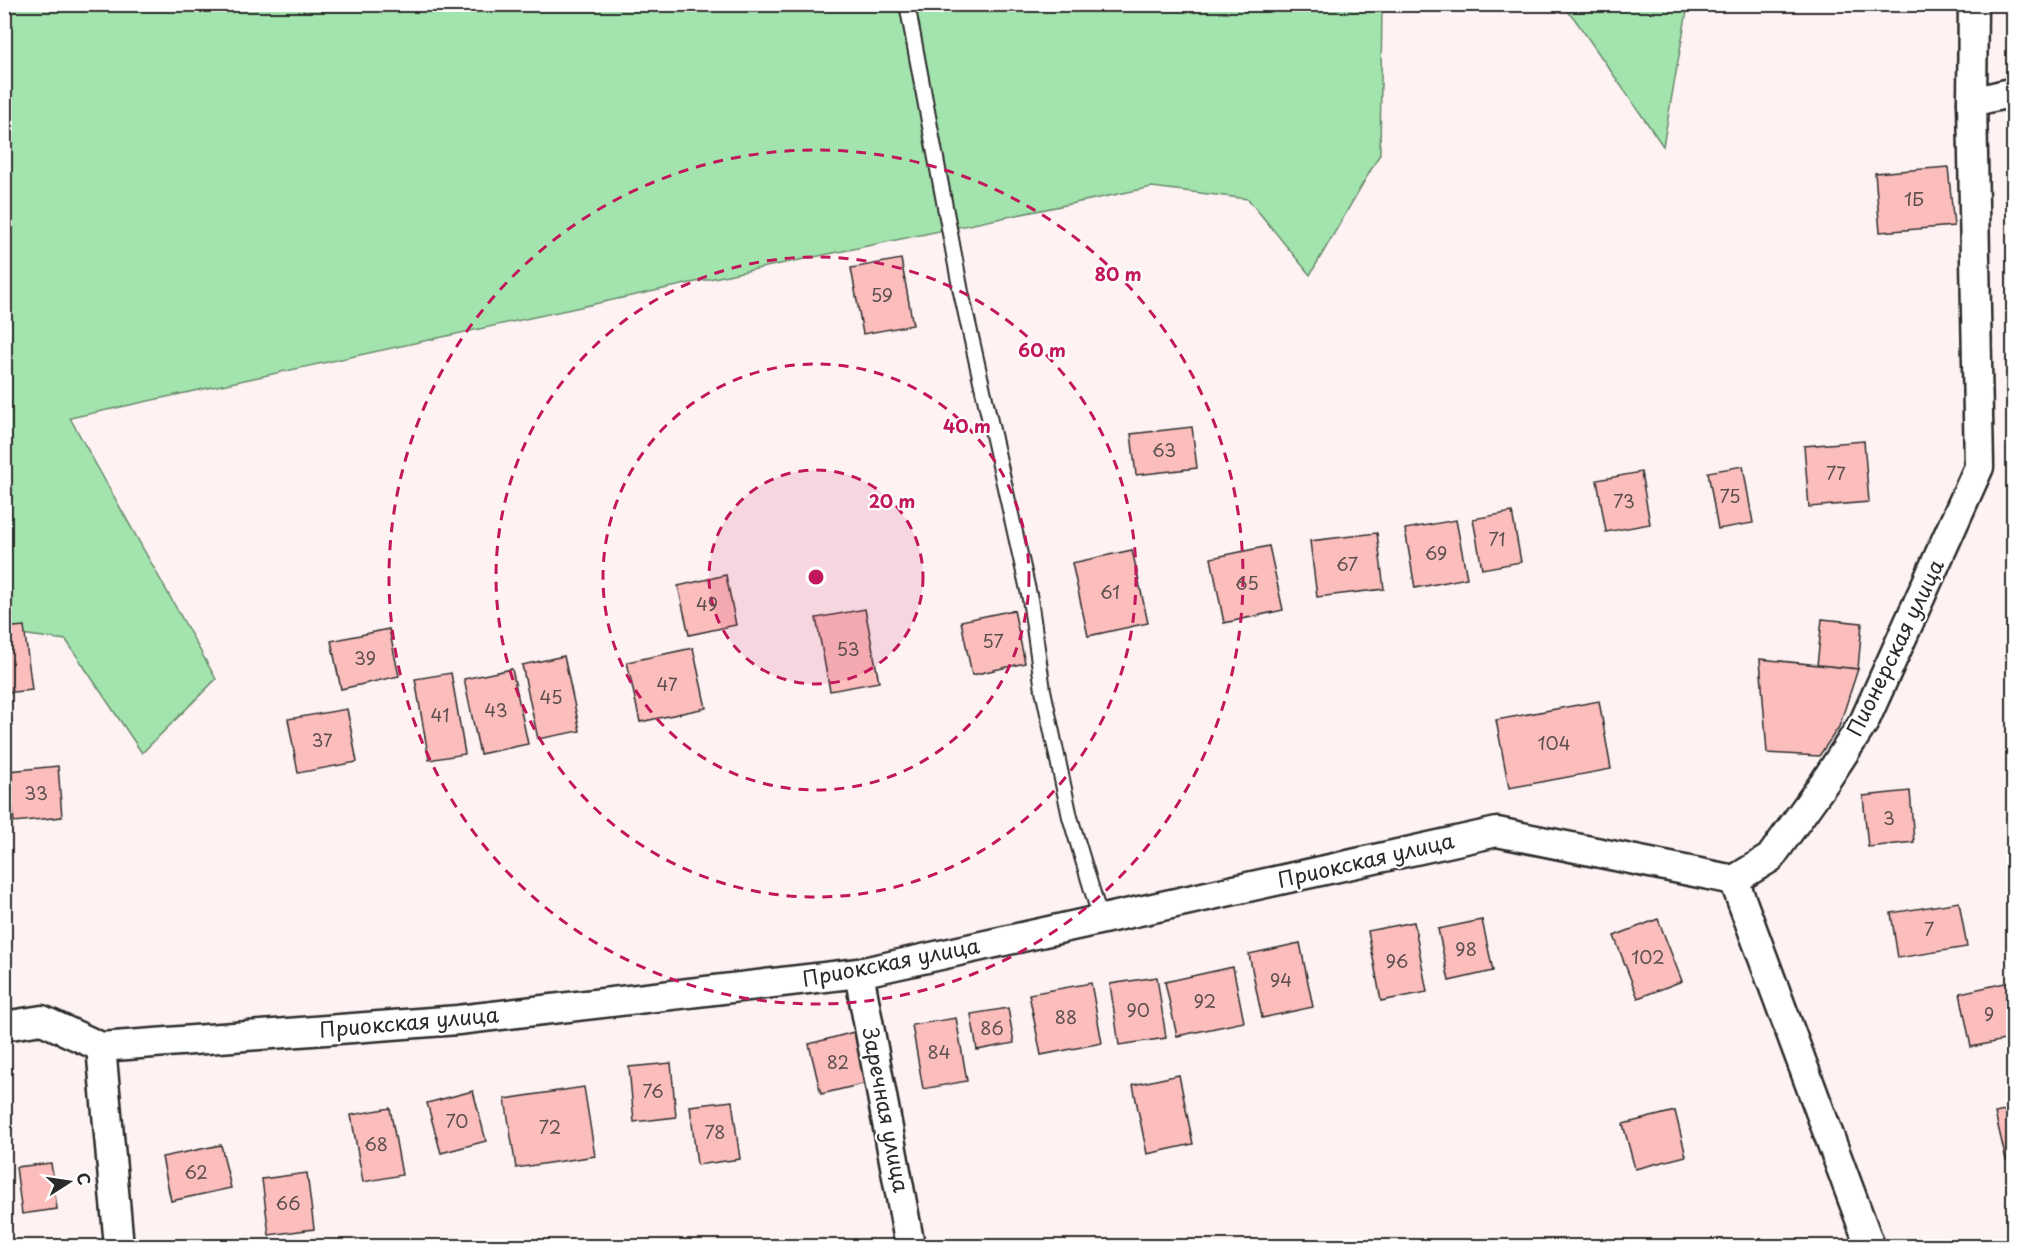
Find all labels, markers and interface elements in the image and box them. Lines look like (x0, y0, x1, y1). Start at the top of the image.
house number: 1Б (1904, 185, 1924, 212)
text: 80 m (1094, 260, 1142, 287)
house number: 59 (871, 281, 893, 308)
text: 60 m (1018, 336, 1066, 363)
text: 40 m (943, 412, 991, 439)
house number: 63 (1152, 436, 1176, 463)
house number: 77 (1826, 459, 1846, 486)
house number: 75 (1720, 482, 1741, 509)
text: 20 m (869, 487, 915, 514)
house number: 73 (1613, 487, 1635, 514)
house number: 71 (1489, 525, 1505, 552)
house number: 69 (1425, 539, 1447, 566)
house number: 67 (1336, 550, 1358, 577)
street label: Пионерская улица (1837, 553, 1951, 741)
centre of rings (806, 567, 826, 587)
house number: 65 (1235, 569, 1259, 596)
house number: 61 (1100, 578, 1120, 605)
house number: 49 (696, 590, 718, 617)
house number: 57 (982, 627, 1004, 654)
house number: 53 (836, 635, 860, 662)
house number: 39 (354, 644, 376, 671)
house number: 47 (656, 670, 678, 697)
house number: 45 (540, 683, 563, 710)
house number: 43 (484, 696, 508, 723)
house number: 41 (431, 701, 449, 728)
house number: 37 (311, 726, 333, 753)
house number: 104 (1537, 729, 1571, 756)
house number: 33 (24, 779, 48, 806)
house number: 3 (1883, 804, 1895, 831)
street label: Приокская улица (1274, 823, 1458, 895)
house number: 7 (1924, 915, 1934, 942)
street label: Приокская улица (799, 928, 983, 994)
house number: 98 (1455, 935, 1477, 962)
house number: 102 (1631, 943, 1665, 970)
house number: 96 (1386, 947, 1408, 974)
house number: 94 (1270, 966, 1292, 993)
house number: 92 (1194, 987, 1216, 1014)
house number: 90 (1126, 996, 1150, 1023)
street label: Приокская улица (318, 997, 501, 1045)
house number: 9 (1984, 1000, 1994, 1027)
house number: 88 (1055, 1003, 1077, 1030)
house number: 86 (980, 1014, 1004, 1041)
street label: Заречная улица (855, 1024, 919, 1196)
house number: 84 (927, 1038, 951, 1065)
house number: 82 (827, 1048, 849, 1075)
house number: 76 (642, 1077, 664, 1104)
house number: 70 (446, 1107, 468, 1134)
house number: 72 (539, 1113, 561, 1140)
house number: 78 (705, 1118, 726, 1145)
house number: 68 (364, 1130, 388, 1157)
north arrow (39, 1152, 99, 1212)
house number: 62 (184, 1158, 208, 1185)
text: С (72, 1170, 98, 1187)
house number: 66 (276, 1189, 300, 1216)

